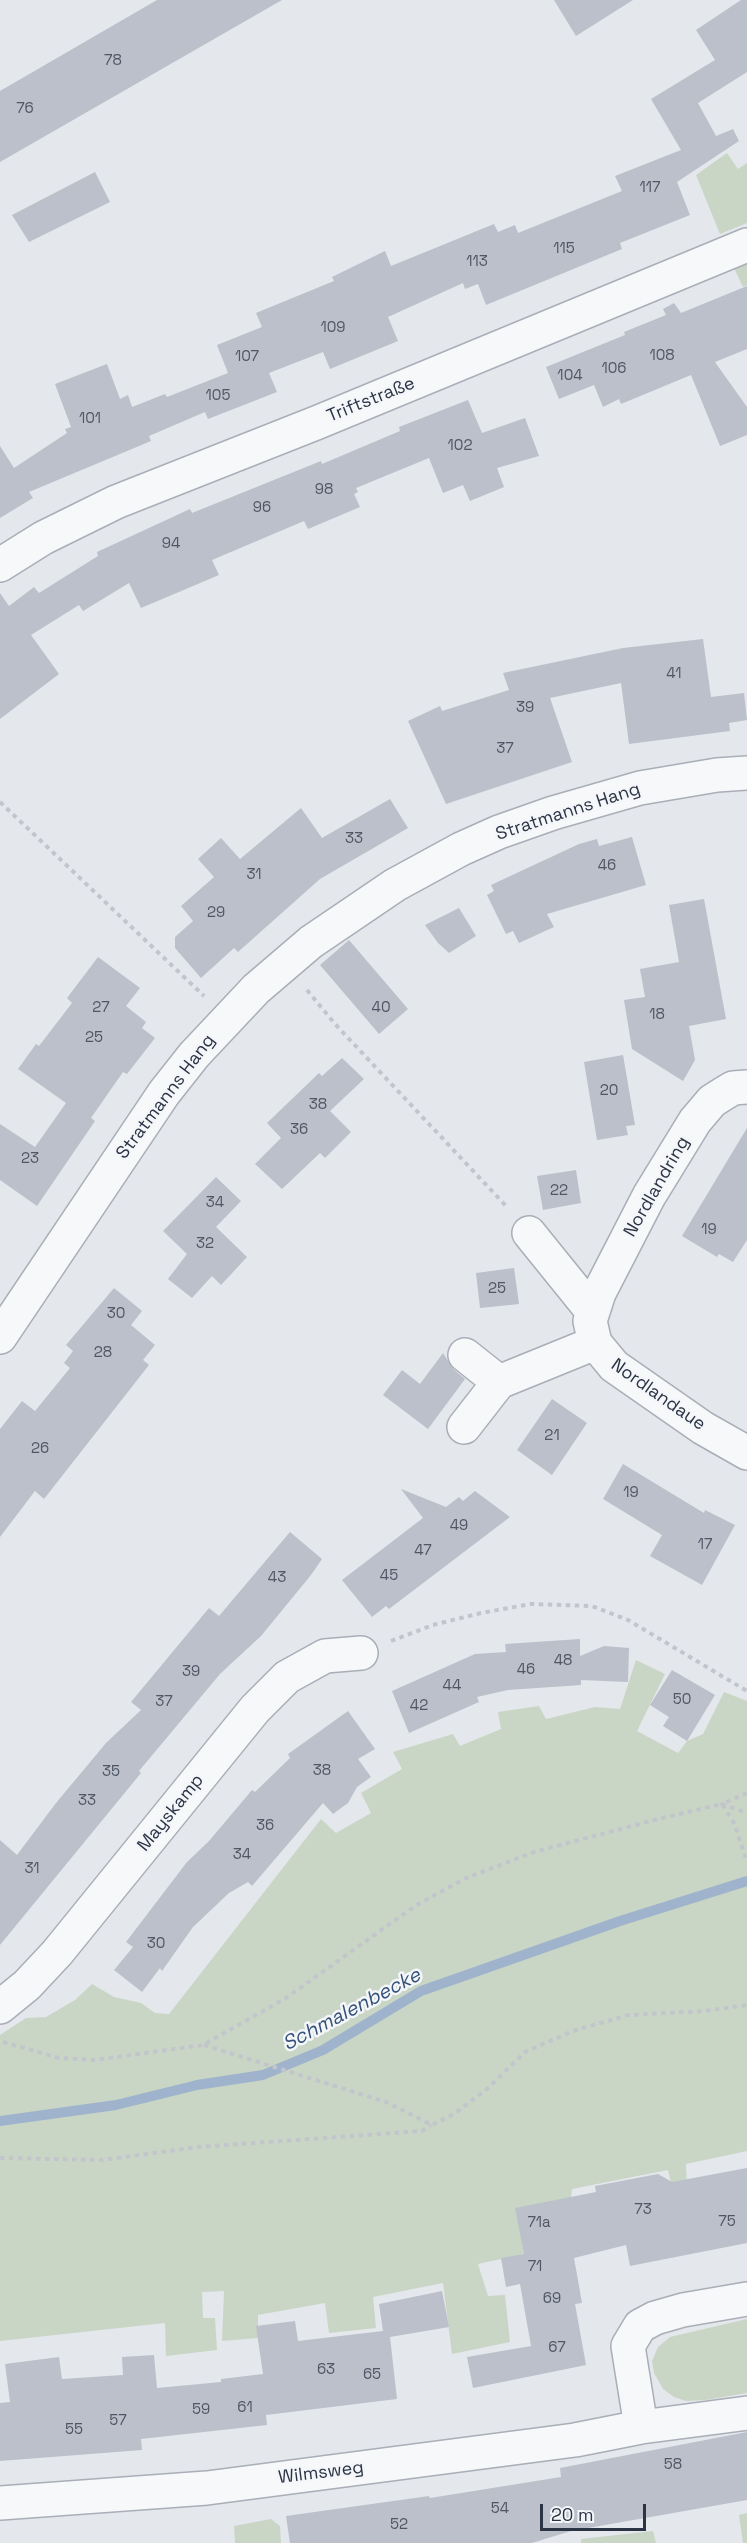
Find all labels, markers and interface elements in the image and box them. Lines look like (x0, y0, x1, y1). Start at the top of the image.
house number: 78 (104, 52, 122, 70)
house number: 76 (16, 100, 34, 118)
house number: 117 (640, 179, 660, 197)
house number: 115 (553, 240, 575, 258)
house number: 113 (466, 253, 488, 271)
house number: 109 (320, 319, 346, 337)
house number: 108 (649, 347, 675, 365)
house number: 107 (235, 348, 259, 366)
house number: 106 (601, 360, 627, 378)
house number: 104 (557, 367, 583, 385)
street label: Triftstraße (324, 373, 418, 427)
house number: 105 (206, 387, 230, 405)
house number: 101 (79, 410, 101, 428)
house number: 102 (448, 437, 472, 455)
house number: 98 (315, 481, 333, 499)
house number: 96 (253, 499, 271, 517)
house number: 94 (162, 535, 180, 553)
house number: 41 (666, 665, 682, 683)
house number: 39 (516, 699, 534, 717)
house number: 37 (496, 740, 514, 758)
street label: Stratmanns Hang (493, 778, 643, 846)
house number: 33 (345, 830, 363, 848)
house number: 46 (598, 857, 616, 875)
house number: 31 (246, 866, 262, 884)
house number: 29 (207, 904, 225, 922)
house number: 27 (92, 999, 110, 1017)
house number: 40 (372, 999, 390, 1017)
house number: 18 (649, 1006, 665, 1024)
house number: 25 (85, 1029, 103, 1047)
street label: Stratmanns Hang (112, 1030, 220, 1164)
house number: 20 (600, 1082, 618, 1100)
house number: 38 (309, 1096, 327, 1114)
house number: 36 (290, 1121, 308, 1139)
street label: Nordlandring (620, 1133, 694, 1241)
house number: 23 (21, 1150, 39, 1168)
house number: 22 (550, 1182, 568, 1200)
house number: 34 (206, 1194, 224, 1212)
house number: 19 (701, 1221, 717, 1239)
house number: 32 (196, 1235, 214, 1253)
house number: 25 (488, 1280, 506, 1298)
house number: 30 (107, 1305, 125, 1323)
house number: 28 (94, 1344, 112, 1362)
street label: Nordlandaue (607, 1355, 709, 1435)
house number: 21 (544, 1427, 560, 1445)
house number: 26 (31, 1440, 49, 1458)
house number: 19 (623, 1484, 639, 1502)
house number: 49 (450, 1517, 468, 1535)
house number: 17 (698, 1536, 712, 1554)
house number: 47 (414, 1542, 432, 1560)
house number: 45 (380, 1567, 398, 1585)
house number: 43 (268, 1569, 286, 1587)
house number: 48 (554, 1652, 572, 1670)
house number: 46 (517, 1661, 535, 1679)
house number: 39 (182, 1663, 200, 1681)
house number: 44 (443, 1677, 461, 1695)
house number: 50 (673, 1691, 691, 1709)
house number: 37 (155, 1693, 173, 1711)
house number: 42 (410, 1697, 428, 1715)
house number: 38 (313, 1762, 331, 1780)
house number: 35 (102, 1763, 120, 1781)
street label: Mayskamp (133, 1770, 209, 1856)
house number: 33 (78, 1792, 96, 1810)
house number: 36 (256, 1817, 274, 1835)
house number: 34 (233, 1846, 251, 1864)
house number: 31 (24, 1860, 40, 1878)
house number: 30 (147, 1935, 165, 1953)
water label: Schmalenbecke (279, 1964, 425, 2056)
house number: 73 (634, 2201, 652, 2219)
house number: 75 (718, 2213, 736, 2231)
house number: 71a (527, 2214, 551, 2232)
house number: 71 (528, 2258, 542, 2276)
house number: 69 (543, 2290, 561, 2308)
house number: 67 (548, 2339, 566, 2357)
house number: 63 (317, 2361, 335, 2379)
house number: 65 (363, 2366, 381, 2384)
house number: 61 (237, 2399, 253, 2417)
house number: 59 (192, 2401, 210, 2419)
house number: 57 (109, 2412, 127, 2430)
house number: 55 (65, 2421, 83, 2439)
house number: 58 (664, 2456, 682, 2474)
street label: Wilmsweg (277, 2457, 365, 2489)
scale bar (543, 2492, 650, 2530)
house number: 54 (491, 2500, 509, 2518)
text: 20 m (551, 2503, 594, 2526)
house number: 52 (390, 2516, 408, 2534)

